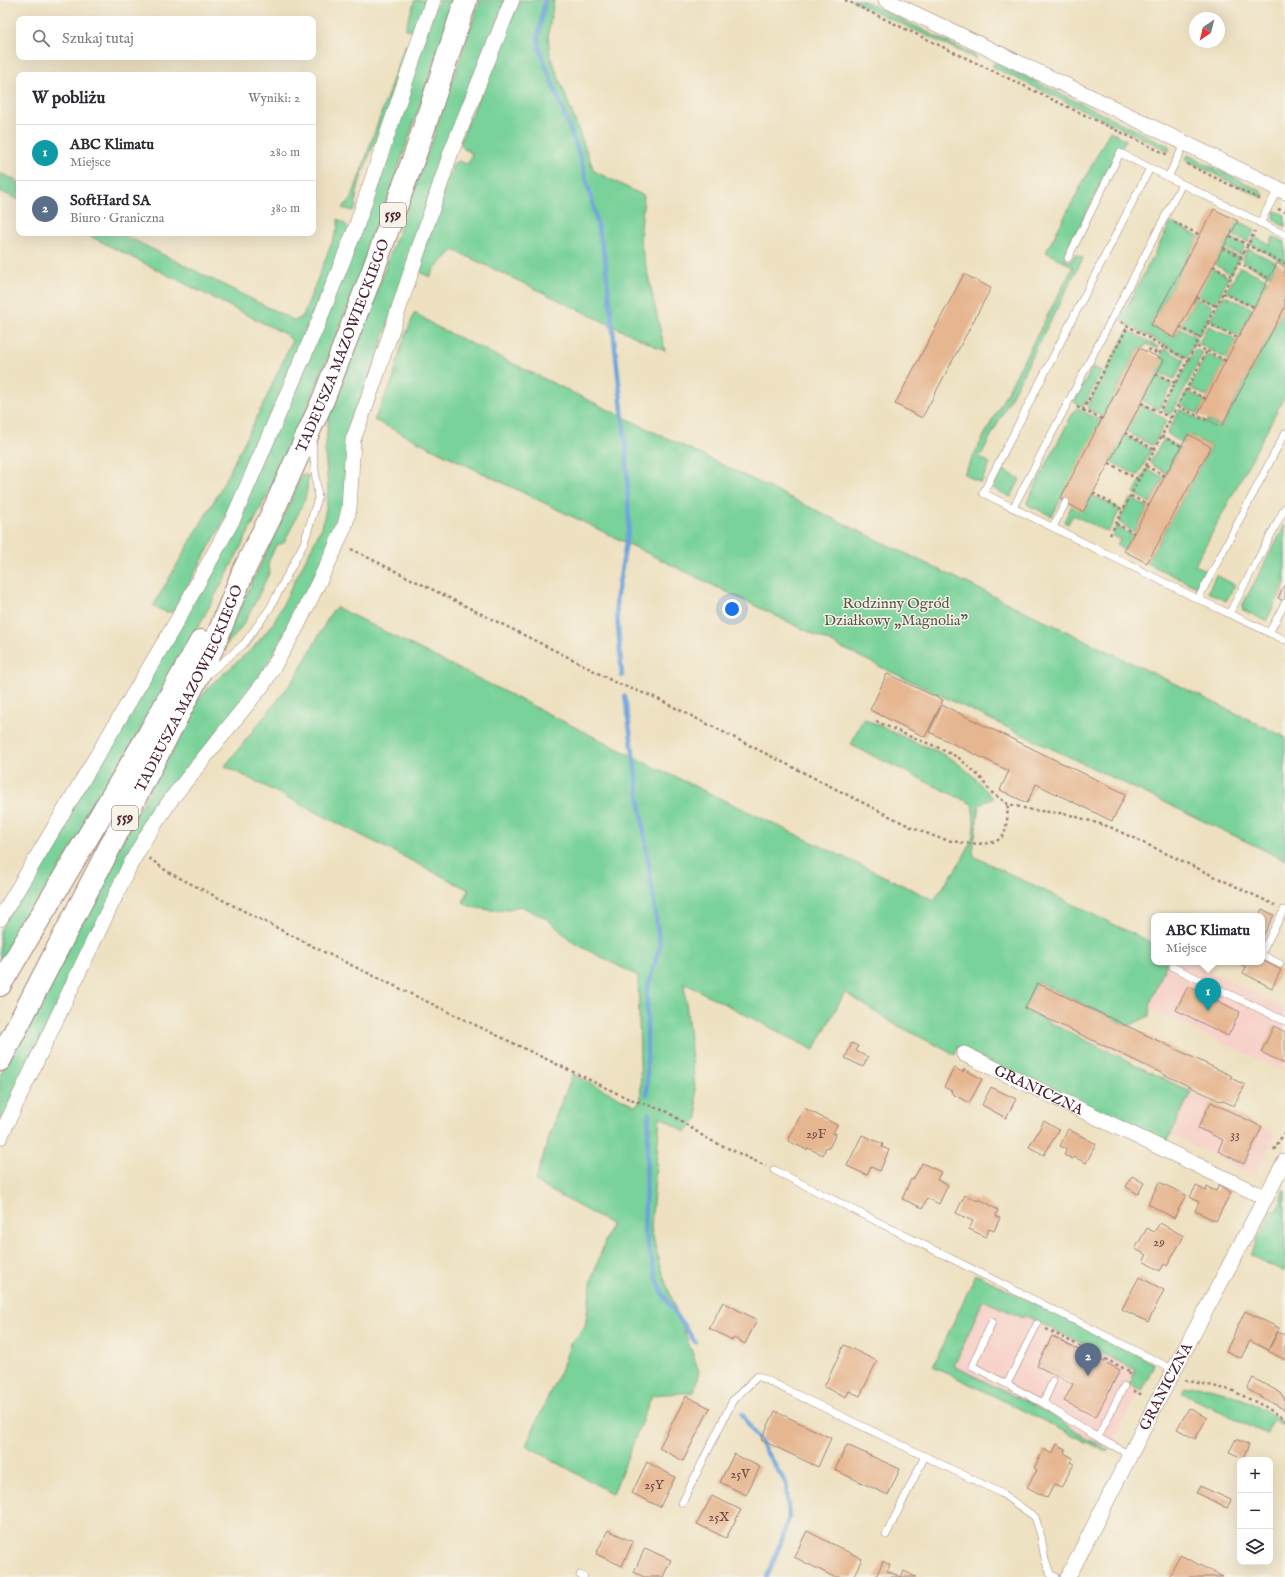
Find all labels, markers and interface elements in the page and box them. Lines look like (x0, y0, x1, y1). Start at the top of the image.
north arrow (1189, 12, 1225, 48)
search box (16, 16, 316, 60)
icon: search (30, 27, 52, 49)
text: Szukaj tutaj (62, 29, 134, 48)
text: W pobliżu (32, 88, 105, 109)
text: Wyniki: 2 (248, 90, 300, 107)
text: ABC Klimatu (70, 135, 154, 154)
text: 1 (43, 144, 47, 161)
text: 280 m (270, 144, 300, 161)
text: Miejsce (70, 154, 111, 171)
text: SoftHard SA (70, 191, 150, 210)
text: 2 (42, 200, 48, 217)
text: 380 m (271, 200, 300, 217)
road number: 559 (380, 203, 406, 227)
text: Biuro · Graniczna (70, 210, 164, 227)
street label: TADEUSZA MAZOWIECKIEGO (291, 236, 393, 455)
street label: TADEUSZA MAZOWIECKIEGO (130, 582, 247, 795)
park label: Rodzinny Ogród Działkowy „Magnolia” (824, 594, 968, 630)
your location (722, 599, 742, 619)
road number: 559 (112, 806, 138, 830)
popup (1151, 913, 1265, 965)
text: ABC Klimatu (1166, 921, 1250, 940)
text: Miejsce (1166, 940, 1207, 957)
pin: 1 (1195, 978, 1221, 1011)
street label: GRANICZNA (991, 1060, 1087, 1119)
house number: 29F (806, 1126, 826, 1143)
house number: 33 (1230, 1126, 1240, 1143)
house number: 29 (1153, 1234, 1165, 1251)
street label: GRANICZNA (1135, 1338, 1197, 1434)
pin: 2 (1075, 1343, 1101, 1376)
map controls (1237, 1457, 1273, 1565)
button: + (1237, 1457, 1273, 1493)
house number: 25V (730, 1466, 750, 1483)
house number: 25Y (644, 1477, 665, 1494)
button: − (1237, 1493, 1273, 1529)
house number: 25X (708, 1509, 730, 1526)
button: layers (1237, 1529, 1273, 1565)

